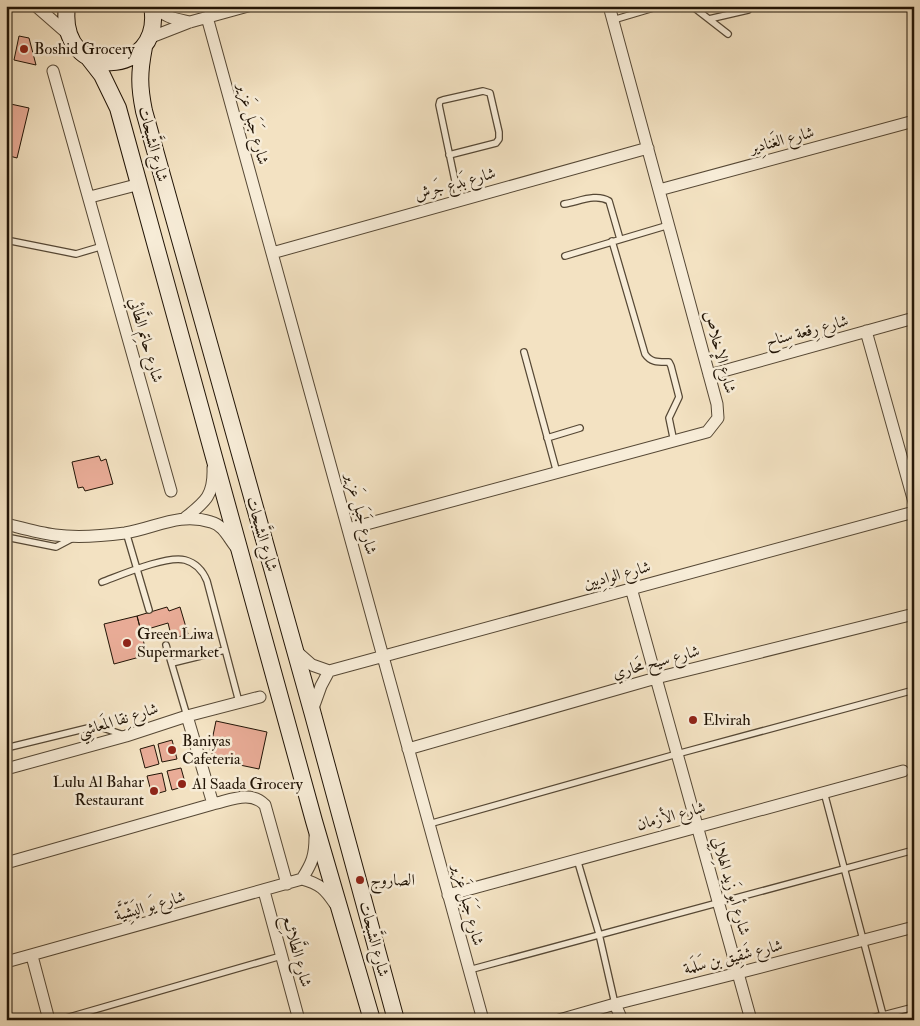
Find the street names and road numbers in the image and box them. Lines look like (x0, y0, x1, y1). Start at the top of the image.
street label: شارع جَبَل عَزير (229, 79, 275, 168)
street label: شارع الشَّبحات (130, 103, 176, 185)
street label: شارع الغَنادِير (745, 120, 817, 162)
street label: شارع بَدع جَرش (412, 161, 499, 208)
street label: شارع حاتِم الطَّائي (120, 294, 171, 386)
street label: شارع الإخلاص (696, 308, 741, 396)
street label: شارع رِقعة سِناح (763, 310, 852, 355)
street label: شارع جَبَل عَزير (337, 469, 383, 558)
street label: شارع الشَّبحات (239, 493, 286, 575)
street label: شارع الوادِيين (581, 556, 654, 596)
street label: شارع سيح مَحاري (610, 639, 703, 687)
street label: شارع نِقا المَعاشِي (75, 696, 162, 746)
street label: شارع الأزمان (634, 795, 708, 838)
street label: شارع أبو زَيد الهِلالِي (704, 834, 757, 939)
street label: شارع جَبَل عَزير (444, 860, 490, 949)
street label: شارع يَو اليَشِّيَّة (111, 883, 188, 928)
street label: شارع الشَّبحات (351, 898, 397, 980)
street label: شارع الطَّلائِع (273, 912, 320, 991)
street label: شارع شَقِيق بن سَلَمة (681, 933, 785, 982)

